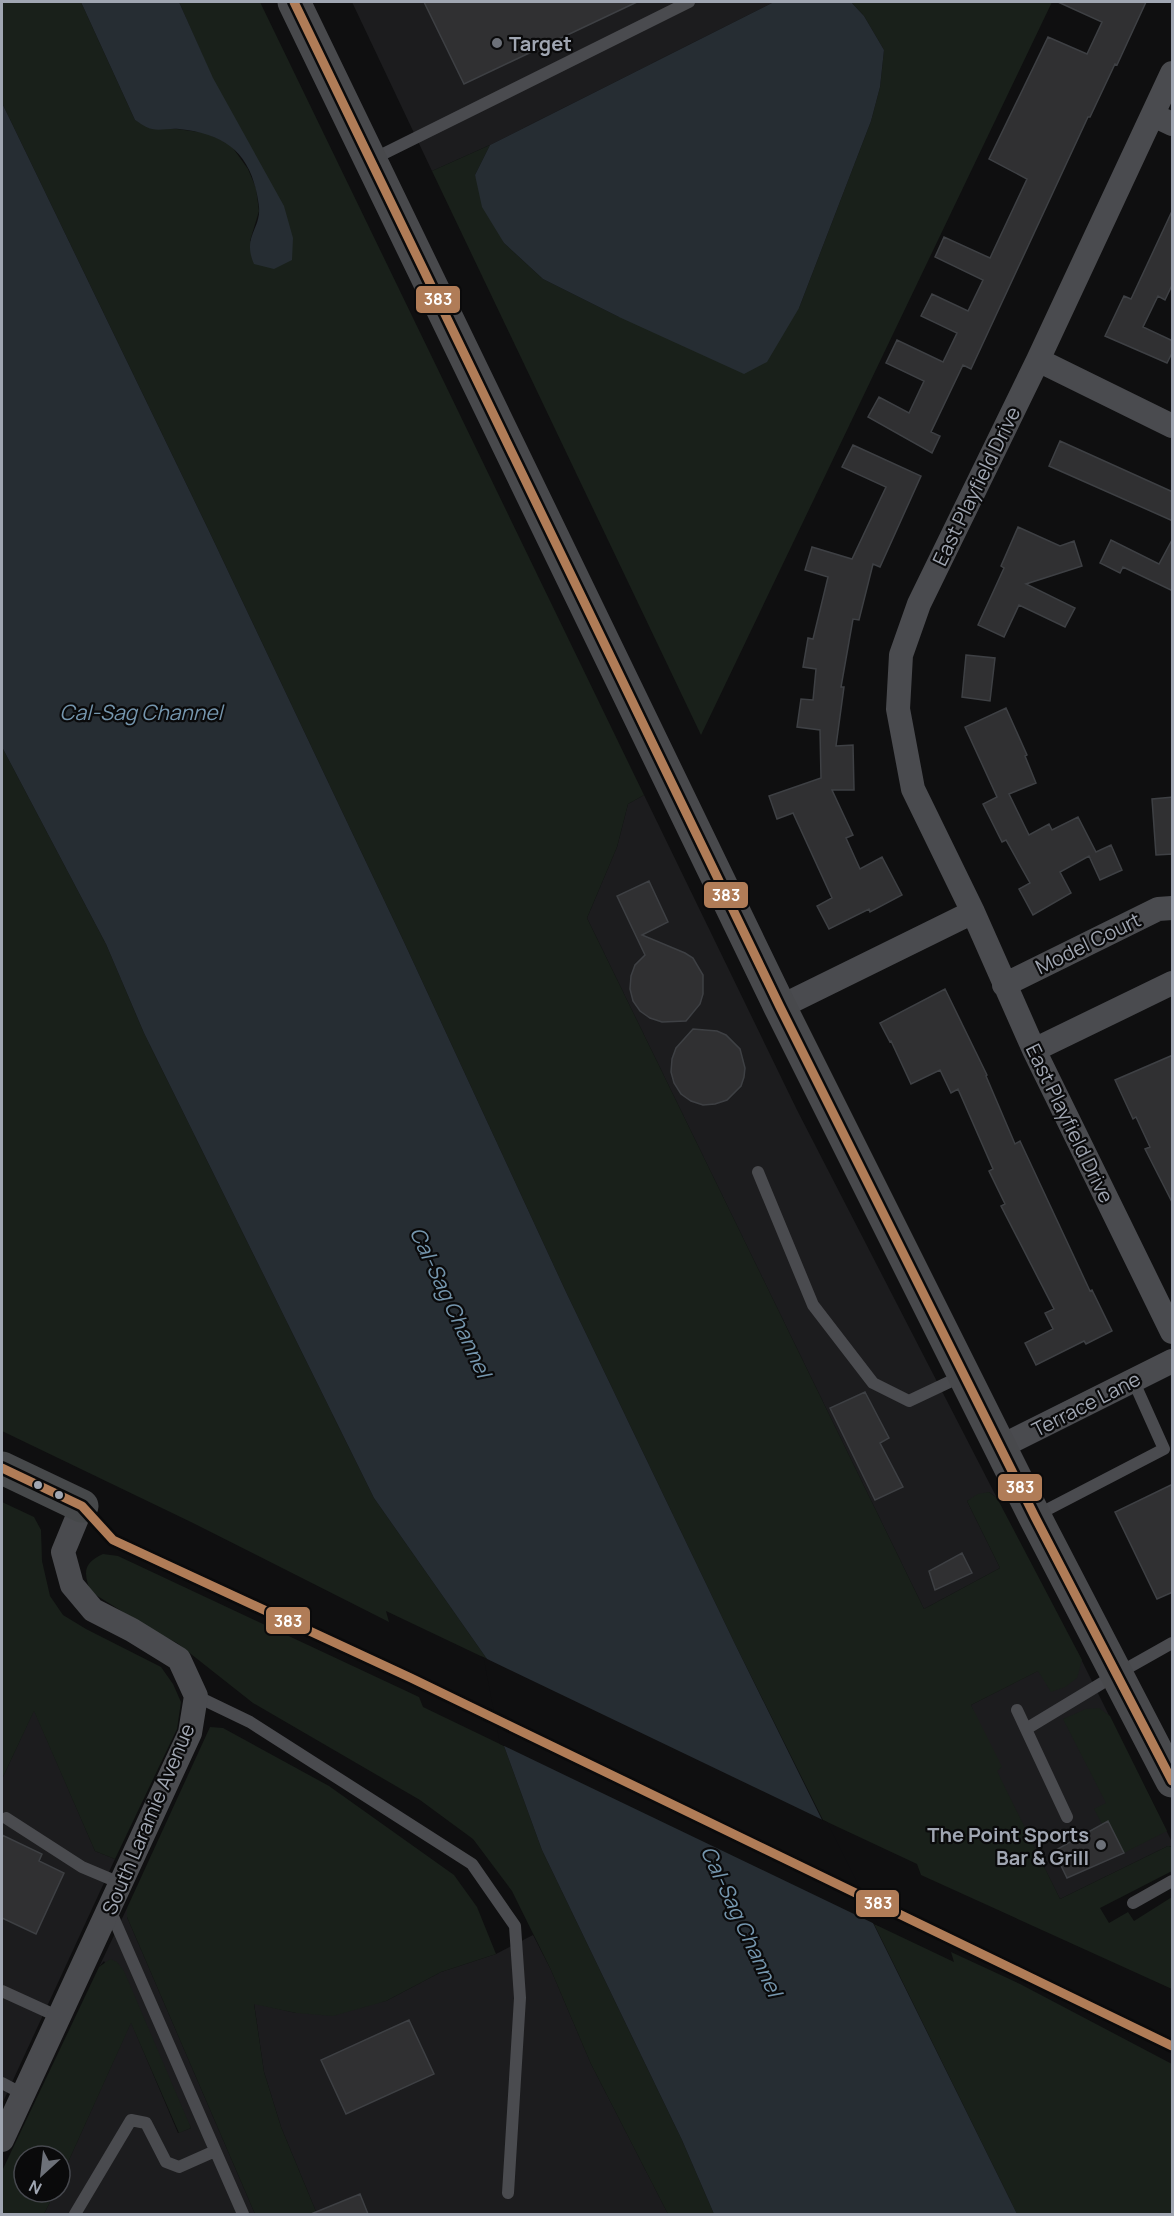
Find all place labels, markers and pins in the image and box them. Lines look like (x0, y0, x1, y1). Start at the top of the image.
place label: Target (509, 30, 572, 57)
marker: Target (490, 36, 504, 50)
unlabelled marker (32, 1479, 44, 1491)
unlabelled marker (53, 1489, 65, 1501)
place label: The Point Sports Bar & Grill (927, 1821, 1089, 1871)
marker: The Point Sports Bar & Grill (1094, 1838, 1108, 1852)

